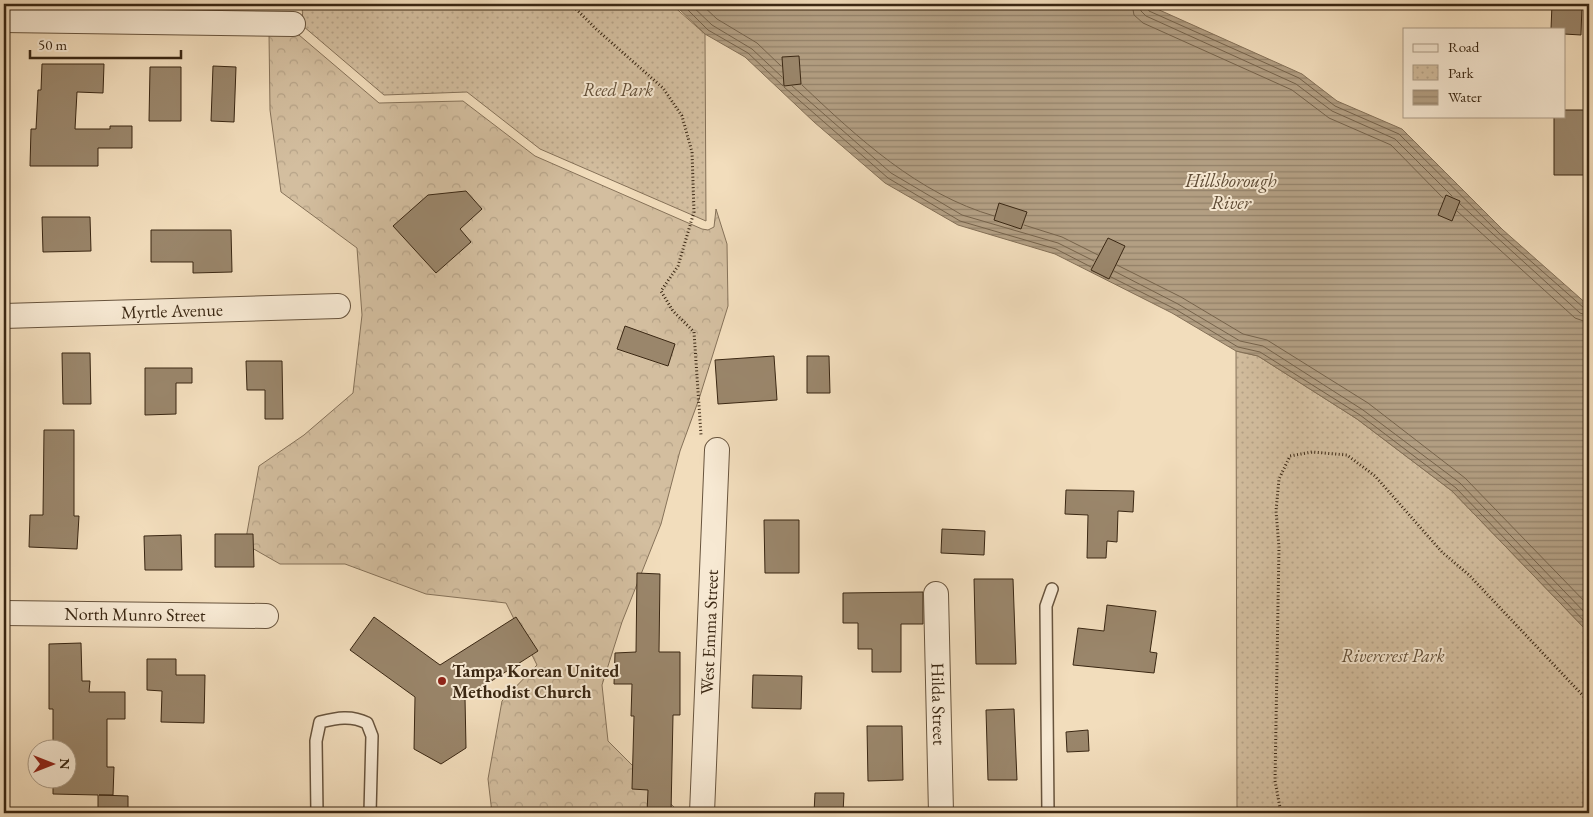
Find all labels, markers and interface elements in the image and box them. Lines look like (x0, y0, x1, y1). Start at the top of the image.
scale bar (30, 28, 181, 60)
legend (1403, 28, 1566, 118)
text: 50 m (38, 35, 67, 54)
text: Road (1448, 37, 1480, 56)
text: Park (1448, 63, 1475, 82)
park label: Reed Park (583, 78, 653, 101)
text: Water (1448, 87, 1482, 106)
water label: Hillsborough River (1184, 168, 1277, 215)
street label: Myrtle Avenue (121, 297, 223, 323)
street label: West Emma Street (695, 569, 723, 695)
street label: North Munro Street (64, 602, 206, 626)
park label: Rivercrest Park (1341, 644, 1445, 667)
place label: Tampa Korean United Methodist Church (452, 659, 619, 703)
street label: Hilda Street (927, 662, 951, 746)
marker: Tampa Korean United Methodist Church (436, 675, 448, 687)
north arrow (28, 740, 78, 790)
text: N (56, 758, 74, 770)

